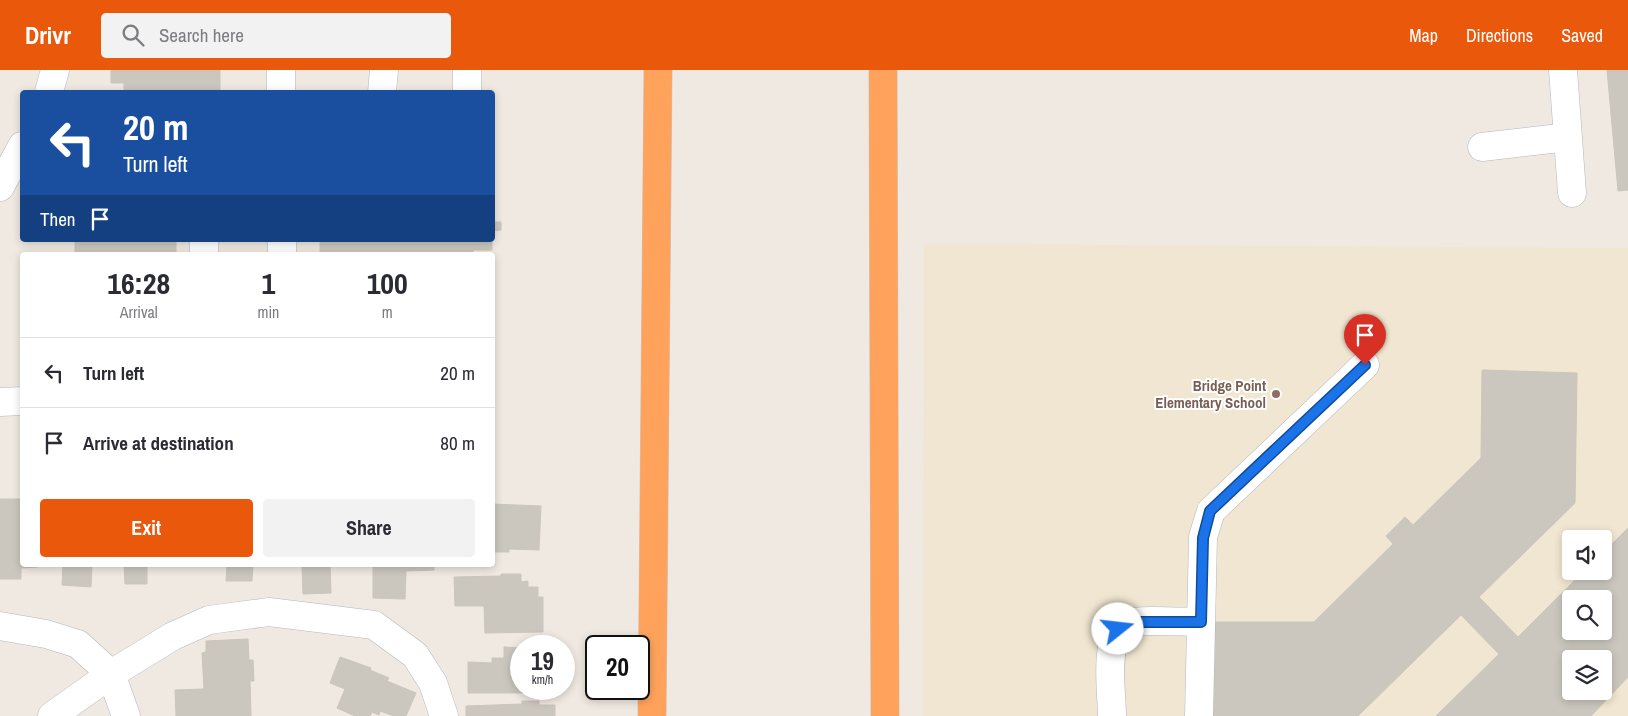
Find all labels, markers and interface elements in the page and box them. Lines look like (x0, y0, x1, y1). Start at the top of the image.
search box (101, 13, 451, 58)
text: Drivr (25, 19, 71, 51)
icon: search (119, 21, 147, 49)
text: Search here (159, 22, 244, 48)
text: Map (1409, 23, 1438, 48)
text: Directions (1466, 23, 1533, 48)
text: Saved (1561, 23, 1603, 48)
text: 20 m (123, 104, 188, 151)
icon: left (40, 110, 105, 175)
text: Turn left (123, 149, 188, 179)
icon: arrive (86, 205, 114, 233)
text: Then (40, 206, 76, 232)
text: 16:28 (107, 263, 170, 303)
text: 1 (262, 263, 275, 303)
text: 100 (367, 263, 408, 303)
text: Arrival (120, 301, 158, 323)
text: min (257, 301, 279, 323)
text: m (382, 301, 393, 323)
pin (1344, 314, 1386, 365)
icon: arrive (1351, 321, 1379, 349)
icon: left (40, 359, 68, 387)
text: Turn left (83, 360, 144, 386)
text: 20 m (440, 360, 475, 386)
place label: Bridge Point Elementary School (1155, 375, 1266, 413)
marker: Bridge Point Elementary School (1270, 388, 1282, 400)
icon: arrive (40, 429, 68, 457)
text: Arrive at destination (83, 430, 234, 456)
text: 80 m (440, 430, 475, 456)
button: Exit (40, 499, 253, 557)
button: Share (263, 499, 475, 557)
map controls (1562, 530, 1612, 700)
button: sound (1562, 530, 1612, 580)
button: search (1562, 590, 1612, 640)
position arrow (1091, 602, 1143, 654)
speed limit sign: 20 (585, 635, 650, 700)
text: 19 (531, 644, 554, 678)
button: layers (1562, 650, 1612, 700)
text: km/h (532, 672, 553, 688)

